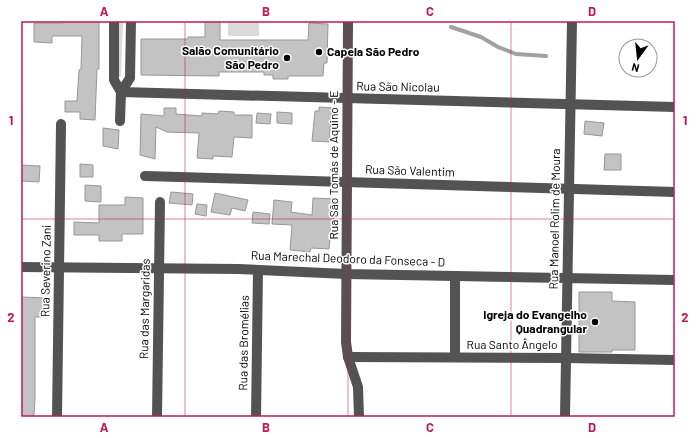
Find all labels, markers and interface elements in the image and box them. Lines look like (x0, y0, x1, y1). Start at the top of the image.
text: A (100, 3, 109, 19)
text: B (262, 3, 270, 19)
text: C (426, 3, 434, 19)
text: D (588, 3, 596, 19)
north arrow (618, 38, 658, 78)
place label: Salão Comunitário São Pedro (182, 43, 279, 71)
place label: Capela São Pedro (327, 44, 420, 58)
marker: Capela São Pedro (314, 47, 324, 57)
marker: Salão Comunitário São Pedro (282, 53, 292, 63)
text: N (630, 61, 641, 75)
street label: Rua São Nicolau (356, 78, 440, 94)
street label: Rua São Tomás de Aquino - E (326, 90, 340, 240)
text: 1 (9, 112, 13, 128)
text: 1 (683, 112, 687, 128)
street label: Rua Manoel Rolim de Moura (546, 148, 562, 290)
street label: Rua São Valentim (365, 161, 455, 179)
street label: Rua Severino Zani (37, 225, 53, 317)
street label: Rua Marechal Deodoro da Fonseca - D (251, 248, 445, 268)
street label: Rua das Margaridas (136, 258, 152, 359)
street label: Rua das Bromélias (235, 295, 251, 391)
place label: Igreja do Evangelho Quadrangular (483, 307, 587, 335)
text: 2 (7, 309, 15, 325)
text: 2 (681, 309, 689, 325)
marker: Igreja do Evangelho Quadrangular (590, 317, 600, 327)
street label: Rua Santo Ângelo (467, 337, 557, 351)
text: A (100, 419, 109, 435)
text: B (262, 419, 270, 435)
text: C (426, 419, 434, 435)
text: D (588, 419, 596, 435)

